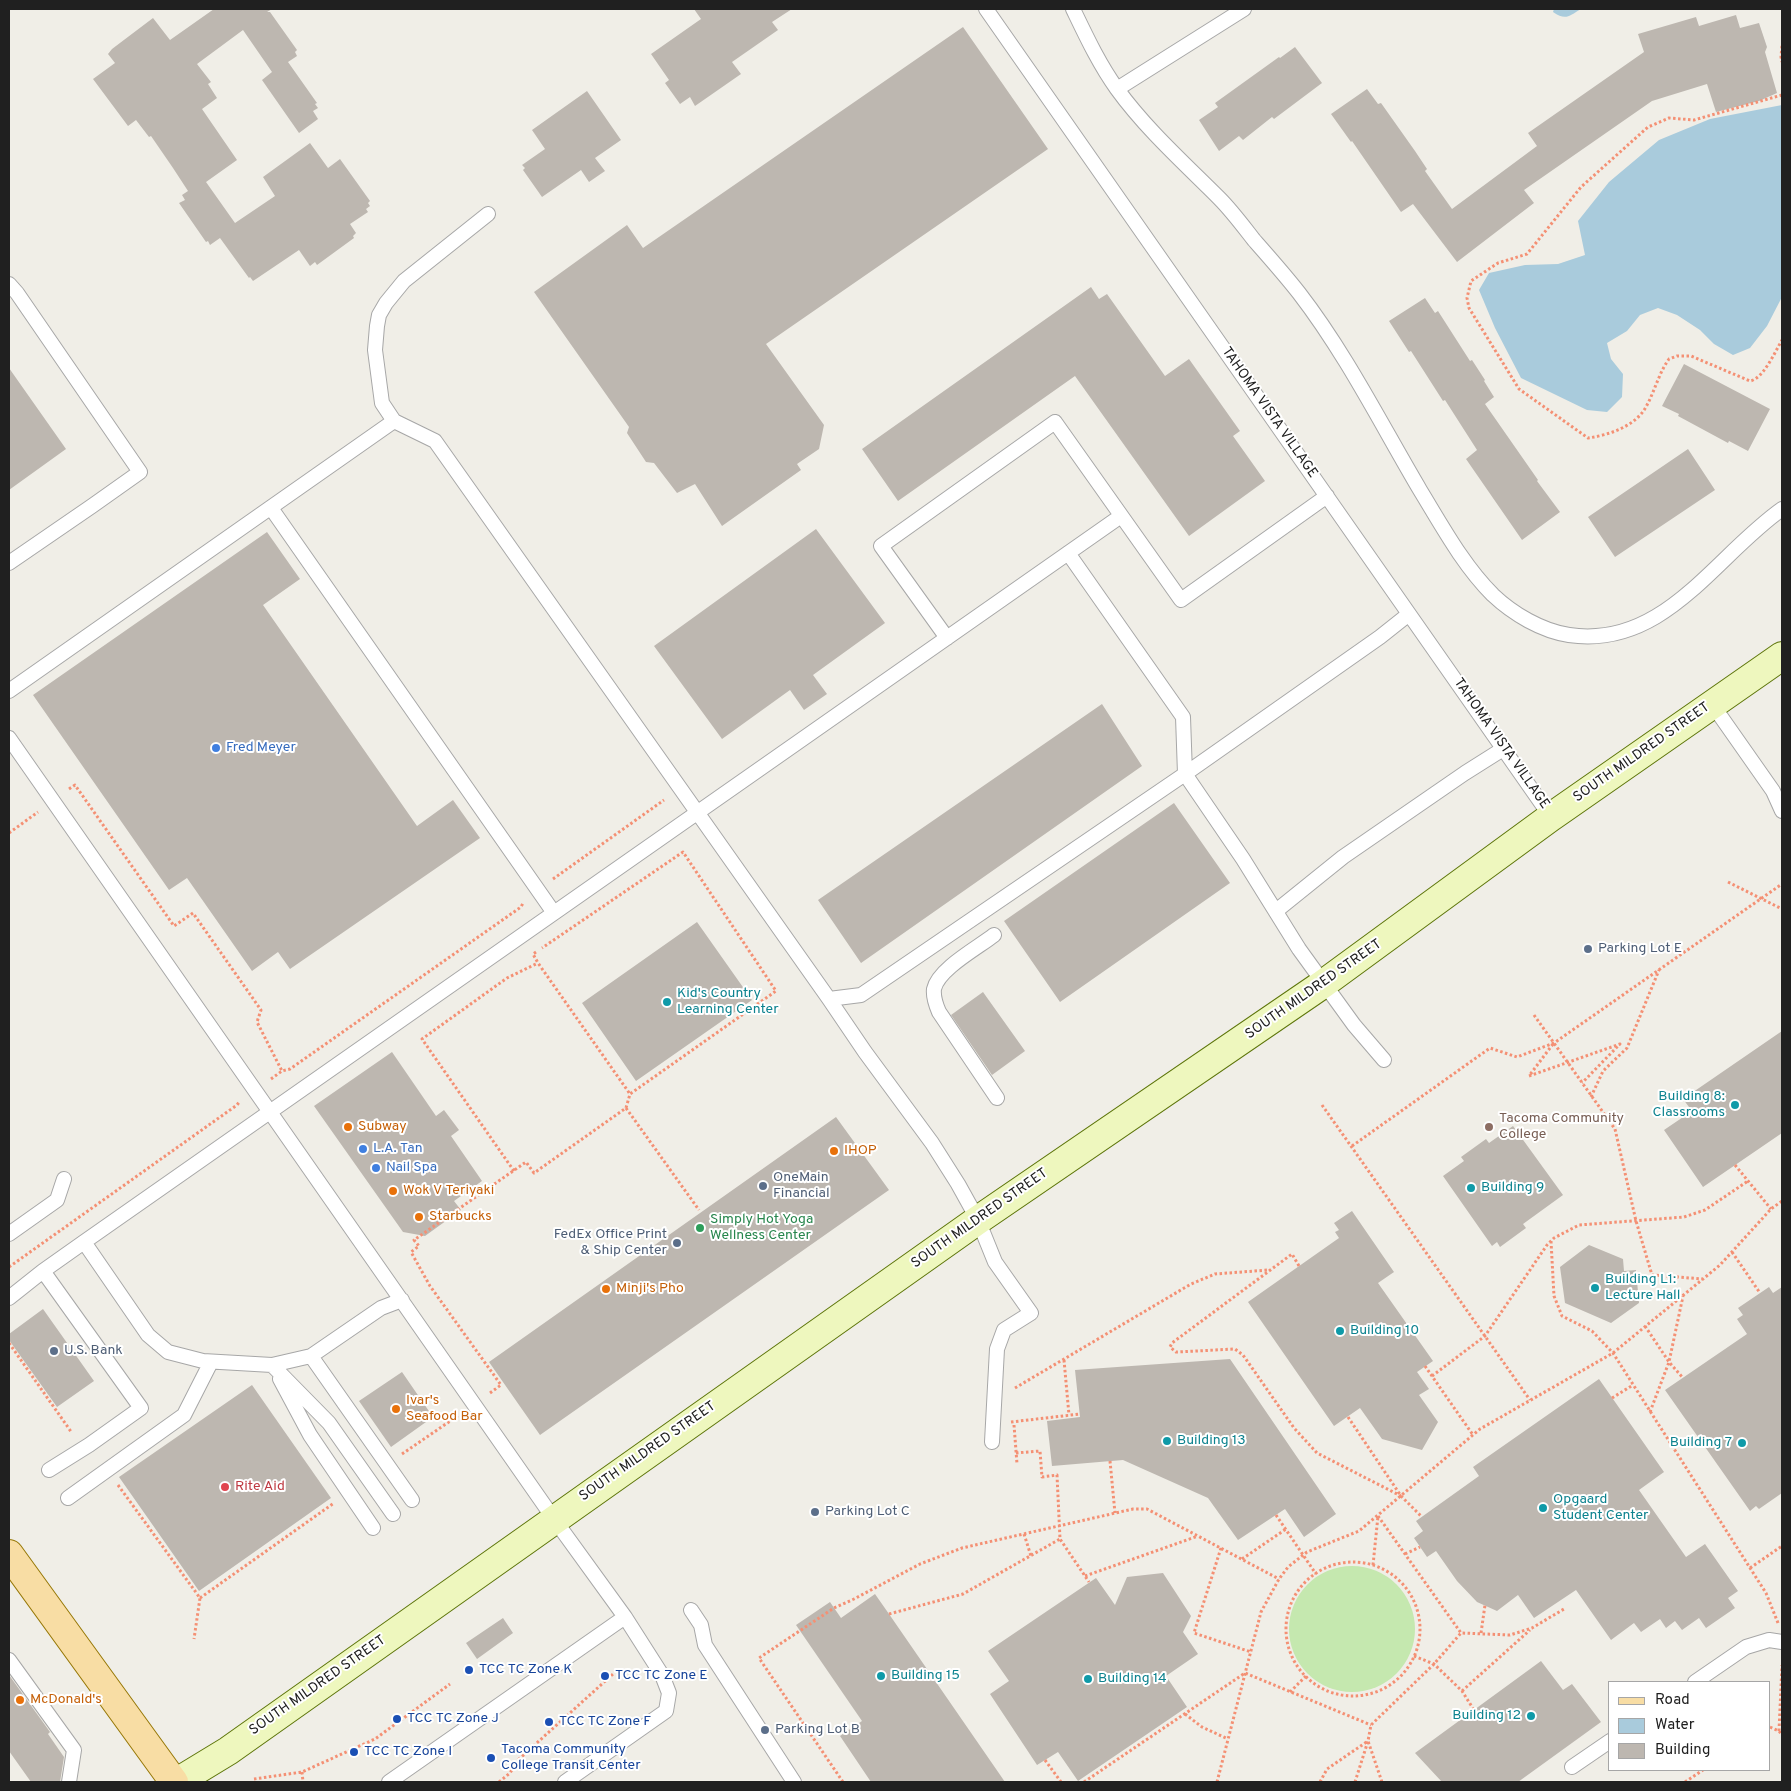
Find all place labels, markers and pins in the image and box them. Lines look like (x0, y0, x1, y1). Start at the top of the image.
place label: Fred Meyer (226, 740, 296, 756)
marker: Fred Meyer (210, 742, 222, 754)
place label: Parking Lot E (1598, 941, 1682, 957)
marker: Parking Lot E (1582, 943, 1594, 955)
place label: Kid's Country Learning Center (677, 986, 779, 1019)
marker: Kid's Country Learning Center (661, 996, 673, 1008)
place label: Building 8: Classrooms (1652, 1089, 1725, 1122)
marker: Building 8: Classrooms (1729, 1099, 1741, 1111)
place label: Tacoma Community College (1499, 1111, 1624, 1144)
place label: Subway (358, 1119, 407, 1135)
marker: Subway (342, 1121, 354, 1133)
marker: Tacoma Community College (1483, 1121, 1495, 1133)
place label: L.A. Tan (373, 1141, 423, 1157)
marker: L.A. Tan (357, 1143, 369, 1155)
place label: IHOP (844, 1143, 877, 1159)
marker: IHOP (828, 1145, 840, 1157)
place label: Nail Spa (386, 1160, 437, 1176)
marker: Nail Spa (370, 1162, 382, 1174)
place label: OneMain Financial (773, 1170, 830, 1202)
marker: OneMain Financial (757, 1180, 769, 1192)
place label: Building 9 (1481, 1180, 1544, 1196)
marker: Building 9 (1465, 1182, 1477, 1194)
place label: Wok V Teriyaki (403, 1183, 494, 1199)
marker: Wok V Teriyaki (387, 1185, 399, 1197)
place label: Starbucks (429, 1209, 492, 1225)
marker: Starbucks (413, 1211, 425, 1223)
place label: Simply Hot Yoga Wellness Center (710, 1212, 813, 1244)
marker: Simply Hot Yoga Wellness Center (694, 1222, 706, 1234)
place label: FedEx Office Print & Ship Center (554, 1227, 667, 1260)
marker: FedEx Office Print & Ship Center (671, 1237, 683, 1249)
place label: Building L1: Lecture Hall (1605, 1272, 1680, 1304)
place label: Minji's Pho (616, 1281, 684, 1297)
marker: Building L1: Lecture Hall (1589, 1282, 1601, 1294)
marker: Minji's Pho (600, 1283, 612, 1295)
place label: Building 10 (1350, 1323, 1419, 1339)
marker: Building 10 (1334, 1325, 1346, 1337)
place label: U.S. Bank (64, 1343, 123, 1359)
marker: U.S. Bank (48, 1345, 60, 1357)
place label: Ivar's Seafood Bar (406, 1393, 483, 1425)
marker: Ivar's Seafood Bar (390, 1403, 402, 1415)
place label: Building 13 (1177, 1433, 1246, 1449)
marker: Building 13 (1161, 1435, 1173, 1447)
place label: Building 7 (1670, 1435, 1732, 1451)
marker: Building 7 (1736, 1437, 1748, 1449)
place label: Rite Aid (235, 1479, 285, 1495)
marker: Rite Aid (219, 1481, 231, 1493)
place label: Opgaard Student Center (1553, 1492, 1649, 1524)
marker: Opgaard Student Center (1537, 1502, 1549, 1514)
place label: Parking Lot C (825, 1504, 910, 1520)
marker: Parking Lot C (809, 1506, 821, 1518)
place label: TCC TC Zone K (479, 1662, 573, 1678)
marker: TCC TC Zone K (463, 1664, 475, 1676)
place label: TCC TC Zone E (615, 1668, 708, 1684)
place label: Building 15 (891, 1668, 960, 1684)
marker: TCC TC Zone E (599, 1670, 611, 1682)
marker: Building 15 (875, 1670, 887, 1682)
place label: Building 14 (1098, 1671, 1167, 1687)
marker: Building 14 (1082, 1673, 1094, 1685)
place label: McDonald's (30, 1692, 102, 1708)
marker: McDonald's (14, 1694, 26, 1706)
place label: Building 12 (1452, 1708, 1521, 1724)
marker: Building 12 (1525, 1710, 1537, 1722)
place label: TCC TC Zone J (407, 1711, 499, 1727)
marker: TCC TC Zone J (391, 1713, 403, 1725)
place label: TCC TC Zone F (559, 1714, 651, 1730)
marker: TCC TC Zone F (543, 1716, 555, 1728)
place label: Parking Lot B (775, 1722, 860, 1738)
marker: Parking Lot B (759, 1724, 771, 1736)
place label: Tacoma Community College Transit Center (501, 1742, 641, 1774)
place label: TCC TC Zone I (364, 1744, 452, 1760)
marker: TCC TC Zone I (348, 1746, 360, 1758)
marker: Tacoma Community College Transit Center (485, 1752, 497, 1764)

